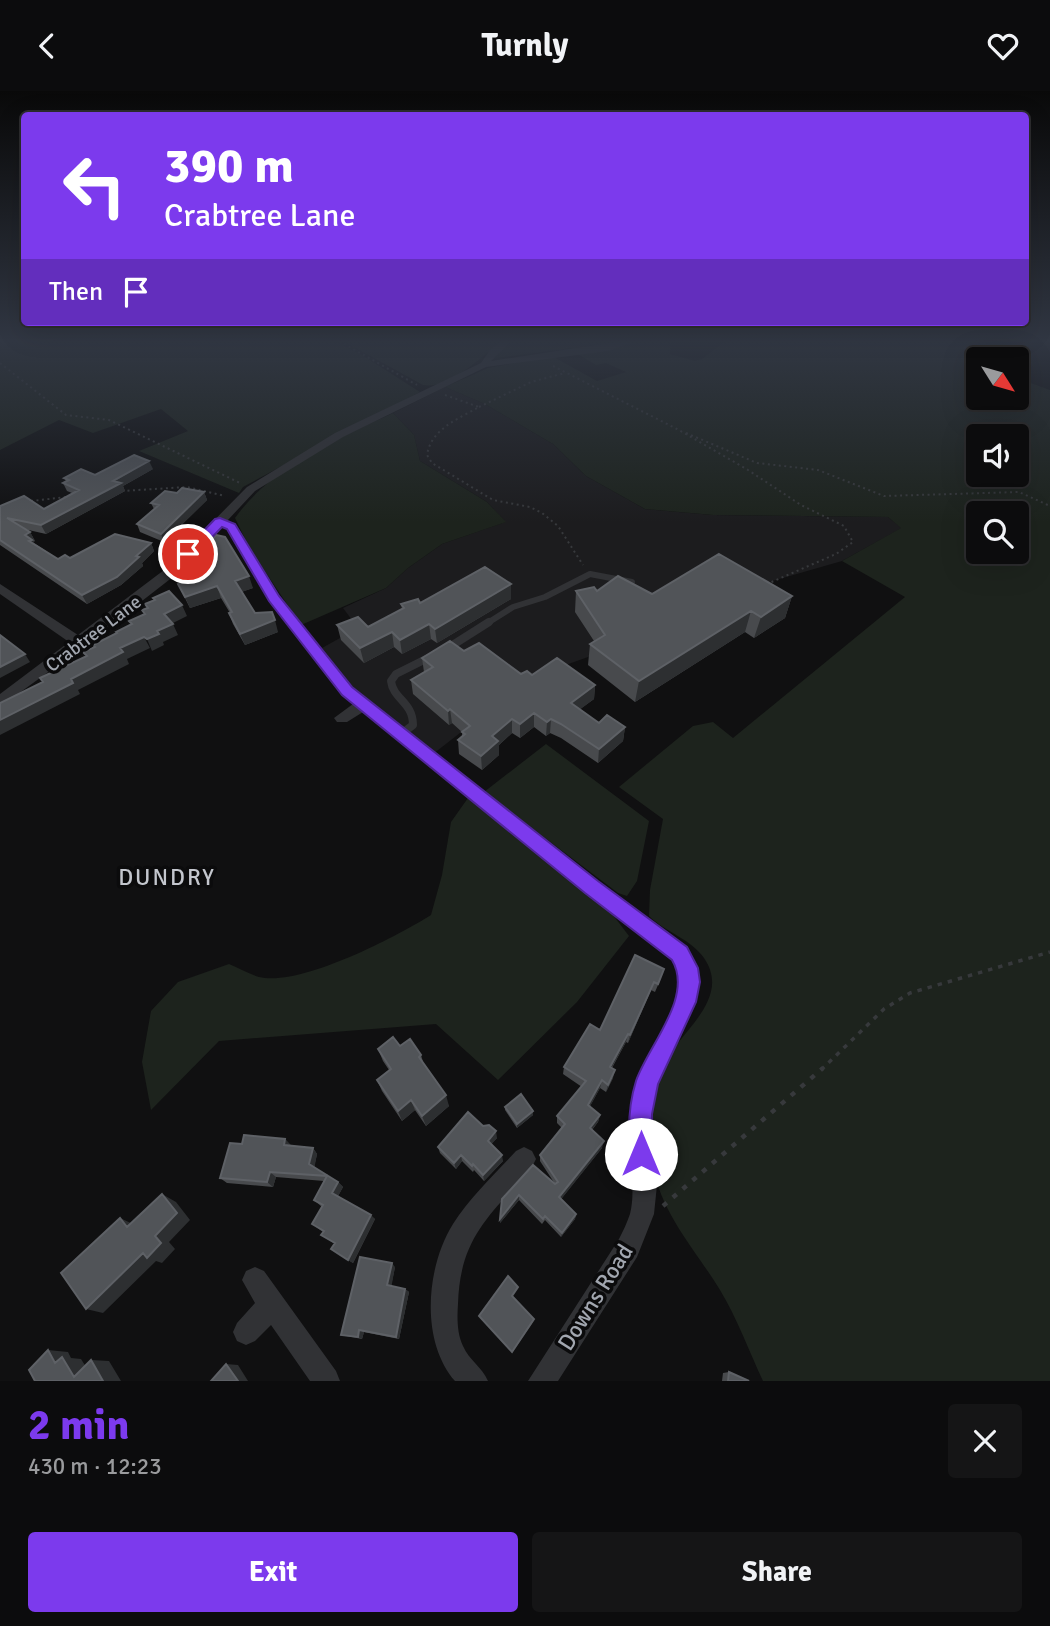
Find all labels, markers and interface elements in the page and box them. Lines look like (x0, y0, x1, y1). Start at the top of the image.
text: Turnly (482, 26, 568, 65)
icon: back (28, 27, 66, 65)
icon: heart (984, 27, 1022, 65)
text: 390 m (164, 136, 294, 196)
icon: left (49, 140, 140, 231)
text: Crabtree Lane (164, 196, 356, 235)
icon: arrive (117, 273, 155, 311)
text: Then (49, 276, 103, 308)
north arrow (966, 347, 1029, 409)
map controls (966, 347, 1029, 564)
button: sound (966, 424, 1029, 487)
button: search (966, 501, 1029, 564)
pin (158, 524, 218, 584)
icon: arrive (169, 535, 207, 573)
street label: Crabtree Lane (41, 590, 146, 678)
district label: DUNDRY (118, 863, 216, 892)
position arrow (604, 1117, 678, 1191)
street label: Downs Road (551, 1239, 640, 1356)
text: 2 min (28, 1400, 129, 1451)
button: close (948, 1404, 1022, 1478)
text: 430 m · 12:23 (28, 1452, 162, 1481)
button: Exit (28, 1532, 518, 1612)
button: Share (532, 1532, 1022, 1612)

